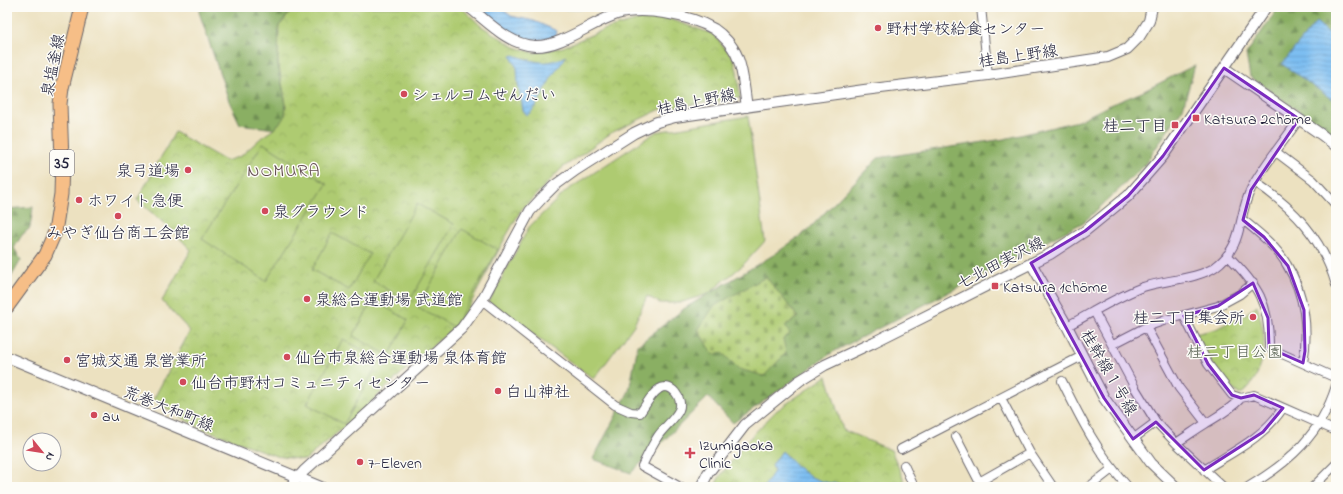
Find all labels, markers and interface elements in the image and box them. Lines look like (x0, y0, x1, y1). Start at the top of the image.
place label: 野村学校給食センター (886, 18, 1045, 42)
marker: 野村学校給食センター (873, 23, 883, 33)
street label: 泉塩釜線 (36, 32, 72, 99)
street label: 桂島上野線 (977, 40, 1060, 74)
place label: シェルコムせんだい (412, 84, 556, 108)
street label: 桂島上野線 (655, 84, 738, 122)
marker: シェルコムせんだい (399, 89, 409, 99)
place label: Katsura 2chōme (1204, 108, 1312, 132)
marker: Katsura 2chōme (1191, 113, 1201, 123)
place label: 桂二丁目 (1103, 115, 1167, 139)
marker: 桂二丁目 (1170, 120, 1180, 130)
road number: 35 (50, 150, 74, 176)
district label: NOMURA (247, 159, 321, 185)
place label: 泉弓道場 (116, 160, 180, 184)
marker: 泉弓道場 (183, 165, 193, 175)
place label: ホワイト急便 (87, 190, 183, 214)
marker: ホワイト急便 (74, 195, 84, 205)
place label: 泉グラウンド (273, 201, 369, 225)
marker: 泉グラウンド (260, 206, 270, 216)
marker: みやぎ仙台商工会館 (113, 211, 123, 221)
place label: みやぎ仙台商工会館 (46, 222, 190, 246)
street label: 七北田実沢線 (953, 231, 1049, 296)
place label: Katsura 1chōme (1003, 276, 1108, 300)
marker: Katsura 1chōme (990, 281, 1000, 291)
place label: 泉総合運動場 武道館 (315, 289, 463, 313)
marker: 泉総合運動場 武道館 (302, 294, 312, 304)
place label: 桂二丁目集会所 (1133, 307, 1245, 331)
marker: 桂二丁目集会所 (1248, 312, 1258, 322)
street label: 桂幹線１号線 (1074, 325, 1143, 421)
park label: 桂二丁目公園 (1187, 341, 1283, 365)
place label: 仙台市泉総合運動場 泉体育館 (295, 347, 507, 371)
place label: 宮城交通 泉営業所 (75, 350, 207, 374)
marker: 仙台市泉総合運動場 泉体育館 (282, 352, 292, 362)
marker: 宮城交通 泉営業所 (62, 355, 72, 365)
place label: 仙台市野村コミュニティセンター (191, 372, 430, 396)
marker: 仙台市野村コミュニティセンター (178, 377, 188, 387)
street label: 荒巻大和町線 (119, 381, 217, 439)
place label: 白山神社 (506, 381, 570, 405)
marker: 白山神社 (493, 386, 503, 396)
place label: au (102, 405, 120, 429)
marker: au (89, 410, 99, 420)
north arrow (22, 432, 62, 472)
place label: Izumigaoka Clinic (699, 434, 773, 476)
marker: Izumigaoka Clinic (684, 447, 696, 459)
text: N (41, 449, 59, 464)
place label: 7-Eleven (368, 452, 422, 476)
marker: 7-Eleven (355, 457, 365, 467)

